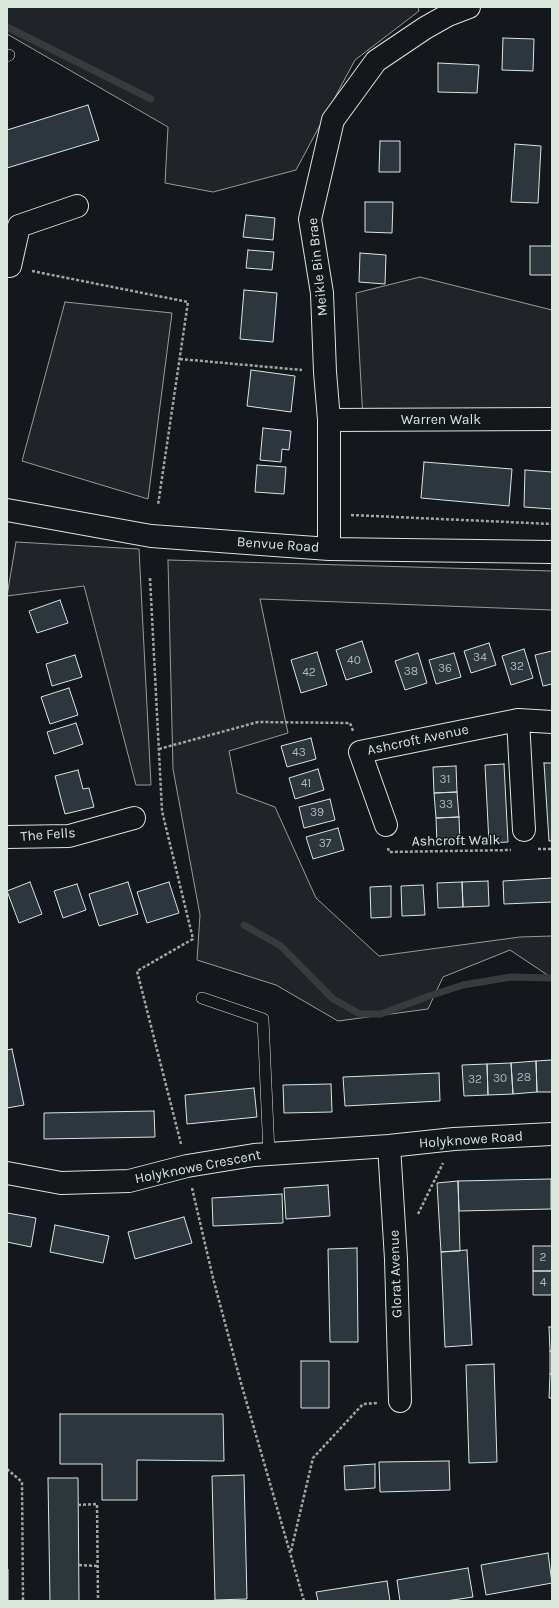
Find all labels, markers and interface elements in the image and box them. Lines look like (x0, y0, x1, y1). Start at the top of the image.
street label: Meikle Bin Brae (304, 217, 332, 317)
street label: Warren Walk (401, 412, 481, 428)
street label: Benvue Road (236, 534, 320, 556)
house number: 34 (473, 651, 487, 665)
house number: 40 (347, 654, 361, 668)
house number: 32 (510, 660, 524, 674)
house number: 36 (438, 662, 452, 676)
house number: 38 (404, 665, 418, 679)
house number: 42 (302, 666, 316, 680)
street label: Ashcroft Avenue (366, 721, 470, 759)
house number: 43 (292, 746, 306, 760)
house number: 31 (439, 773, 451, 787)
house number: 41 (301, 777, 311, 791)
house number: 33 (439, 798, 453, 812)
house number: 39 (310, 806, 324, 820)
street label: The Fells (20, 825, 76, 845)
street label: Ashcroft Walk (411, 832, 501, 850)
house number: 37 (319, 837, 331, 851)
house number: 28 (517, 1071, 531, 1085)
house number: 30 (493, 1072, 507, 1086)
house number: 32 (468, 1073, 482, 1087)
street label: Holyknowe Road (418, 1128, 524, 1152)
street label: Holyknowe Crescent (133, 1147, 263, 1187)
street label: Glorat Avenue (386, 1230, 406, 1318)
house number: 2 (540, 1251, 546, 1265)
house number: 4 (540, 1276, 546, 1290)

